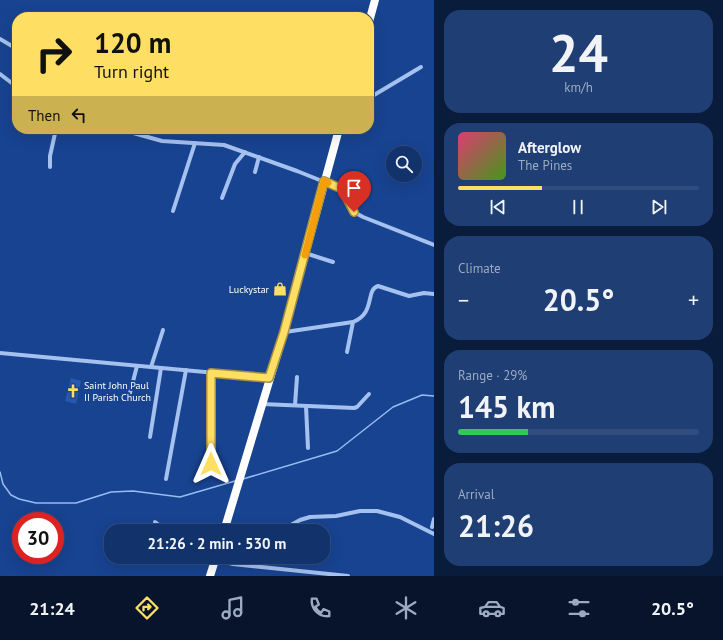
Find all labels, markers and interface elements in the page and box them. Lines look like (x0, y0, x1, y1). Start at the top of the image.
text: 24 (549, 19, 608, 86)
text: 120 m (94, 24, 171, 61)
icon: right (28, 28, 80, 80)
text: Turn right (94, 60, 169, 83)
text: km/h (564, 79, 593, 96)
icon: left (68, 104, 90, 126)
text: Then (28, 106, 60, 125)
text: Afterglow (518, 138, 581, 157)
map controls (386, 146, 422, 182)
button: search (386, 146, 422, 182)
text: The Pines (518, 157, 572, 174)
pin (337, 171, 371, 212)
icon: arrive (343, 177, 365, 199)
icon: previous (487, 196, 509, 218)
icon: pause (567, 196, 589, 218)
icon: next (648, 196, 670, 218)
text: Climate (458, 260, 501, 277)
text: 20.5° (543, 280, 614, 319)
shop icon: Luckystar (272, 281, 288, 297)
place label: Luckystar (229, 283, 270, 296)
text: − (458, 286, 469, 314)
text: + (688, 286, 699, 314)
text: Range · 29% (458, 367, 527, 384)
place label: Saint John Paul II Parish Church (84, 379, 151, 404)
church icon: Saint John Paul II Parish Church (65, 383, 81, 399)
text: 145 km (458, 387, 556, 426)
position arrow (190, 443, 232, 485)
text: Arrival (458, 486, 494, 503)
text: 21:26 (458, 506, 534, 545)
speed limit sign: 30 (12, 512, 64, 564)
text: 21:26 · 2 min · 530 m (148, 534, 286, 553)
icon: directions (133, 594, 161, 622)
icon: music (219, 594, 247, 622)
icon: phone (306, 594, 334, 622)
icon: climate (392, 594, 420, 622)
icon: car (478, 594, 506, 622)
icon: filters (565, 594, 593, 622)
text: 21:24 (29, 597, 75, 620)
text: 20.5° (651, 597, 694, 620)

